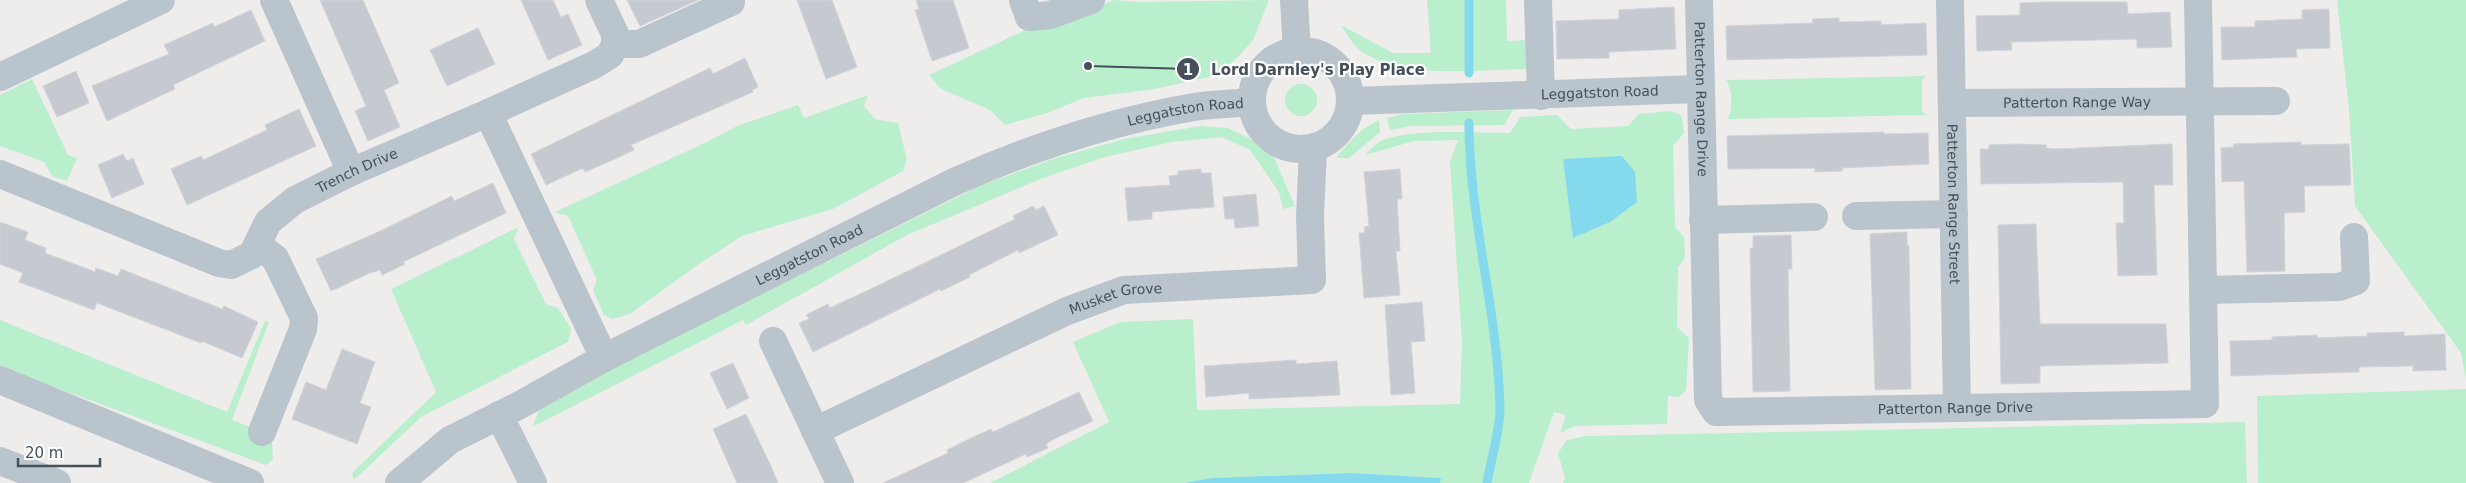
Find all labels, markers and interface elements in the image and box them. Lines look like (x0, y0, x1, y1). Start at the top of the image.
street label: Patterton Range Drive (1691, 21, 1711, 177)
callout: Lord Darnley's Play Place (1176, 54, 1435, 84)
text: 1 (1183, 61, 1193, 79)
text: Lord Darnley's Play Place (1211, 61, 1425, 79)
street label: Leggatston Road (1541, 82, 1659, 102)
street label: Patterton Range Way (2003, 94, 2151, 111)
street label: Leggatston Road (1126, 95, 1244, 129)
street label: Patterton Range Street (1944, 124, 1963, 285)
street label: Trench Drive (313, 145, 400, 197)
street label: Leggatston Road (753, 221, 866, 288)
street label: Musket Grove (1067, 280, 1163, 318)
street label: Patterton Range Drive (1878, 399, 2033, 417)
scale bar (18, 436, 100, 468)
text: 20 m (25, 444, 63, 462)

